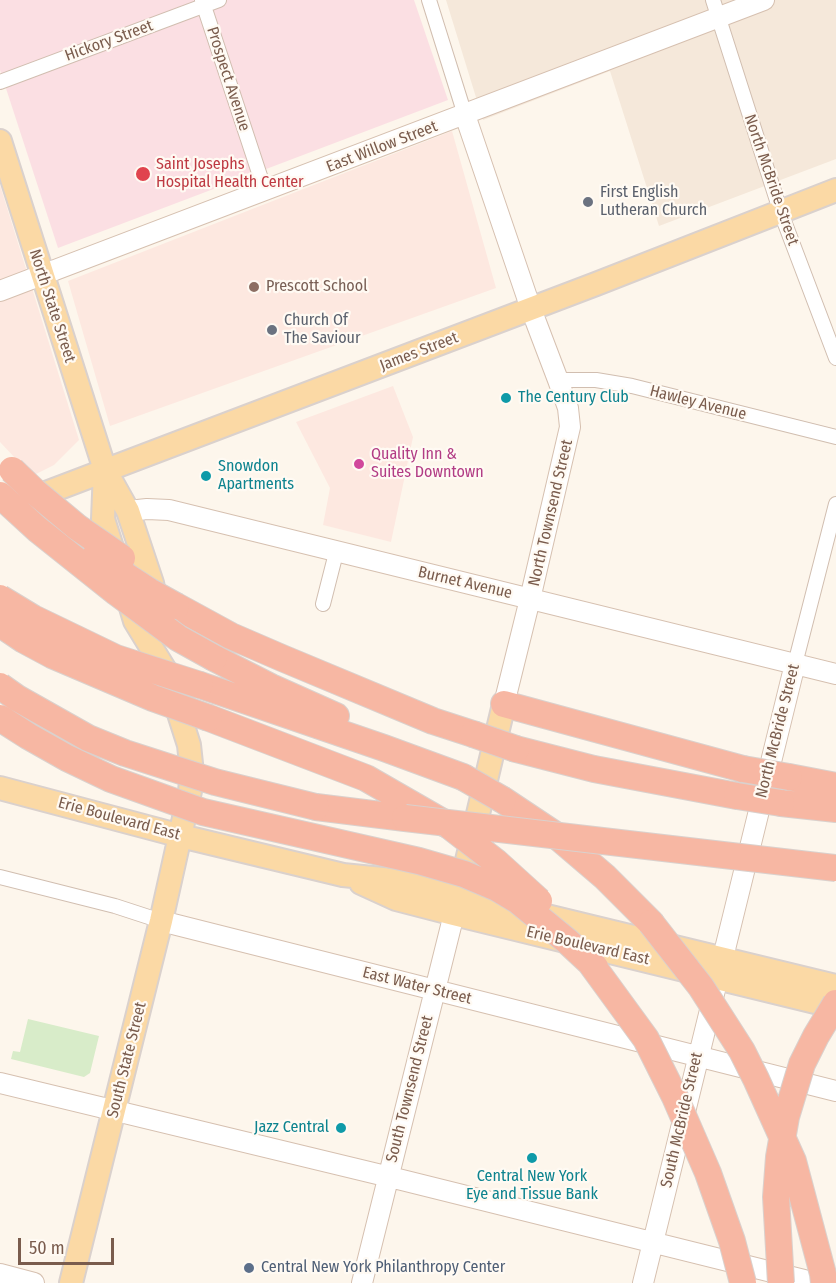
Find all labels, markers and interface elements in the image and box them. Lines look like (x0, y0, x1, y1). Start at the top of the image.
street label: Hickory Street (62, 16, 156, 66)
street label: Prospect Avenue (202, 24, 254, 134)
street label: North McBride Street (740, 112, 802, 248)
street label: East Willow Street (324, 117, 440, 177)
place label: Saint Josephs Hospital Health Center (156, 155, 304, 193)
marker: Saint Josephs Hospital Health Center (134, 165, 152, 183)
place label: First English Lutheran Church (600, 183, 707, 221)
marker: First English Lutheran Church (581, 195, 595, 209)
street label: North State Street (25, 247, 79, 365)
place label: Prescott School (266, 277, 367, 297)
marker: Prescott School (247, 280, 261, 294)
place label: Church Of The Saviour (284, 311, 361, 349)
marker: Church Of The Saviour (265, 323, 279, 337)
street label: James Street (377, 328, 461, 376)
street label: Hawley Avenue (648, 382, 748, 424)
place label: The Century Club (518, 388, 629, 408)
marker: The Century Club (499, 391, 513, 405)
street label: North Townsend Street (525, 438, 577, 588)
place label: Quality Inn & Suites Downtown (371, 445, 484, 483)
place label: Snowdon Apartments (218, 457, 294, 495)
marker: Quality Inn & Suites Downtown (352, 457, 366, 471)
marker: Snowdon Apartments (199, 469, 213, 483)
street label: Burnet Avenue (416, 563, 514, 603)
street label: North McBride Street (752, 662, 804, 800)
street label: Erie Boulevard East (56, 793, 182, 845)
street label: Erie Boulevard East (525, 923, 651, 969)
street label: East Water Street (360, 963, 474, 1009)
street label: South State Street (103, 1000, 151, 1120)
street label: South Townsend Street (382, 1013, 438, 1165)
street label: South McBride Street (657, 1050, 707, 1190)
place label: Jazz Central (254, 1118, 329, 1138)
marker: Jazz Central (334, 1121, 348, 1135)
marker: Central New York Eye and Tissue Bank (525, 1151, 539, 1165)
place label: Central New York Eye and Tissue Bank (466, 1167, 598, 1205)
scale bar (21, 1226, 117, 1264)
text: 50 m (29, 1237, 65, 1259)
place label: Central New York Philanthropy Center (261, 1258, 505, 1278)
marker: Central New York Philanthropy Center (242, 1261, 256, 1275)

